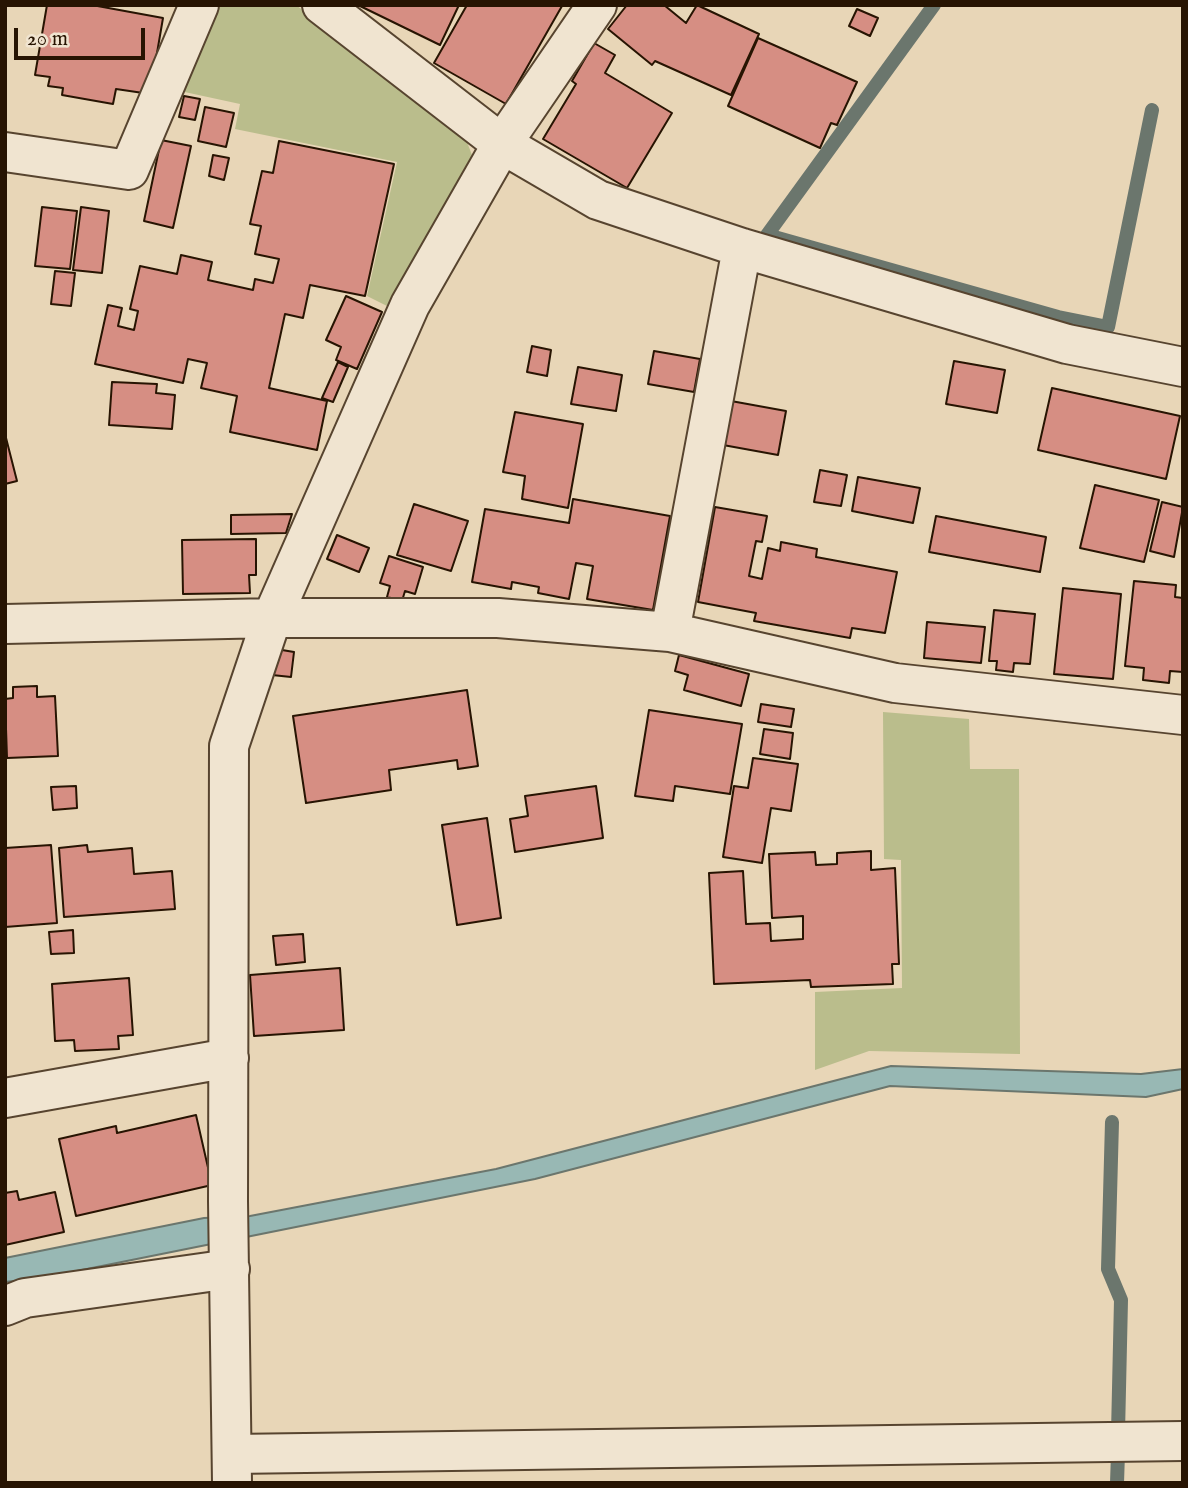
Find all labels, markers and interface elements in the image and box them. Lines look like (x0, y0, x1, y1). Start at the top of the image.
scale bar (18, 14, 149, 58)
text: 20 m (27, 26, 68, 53)

